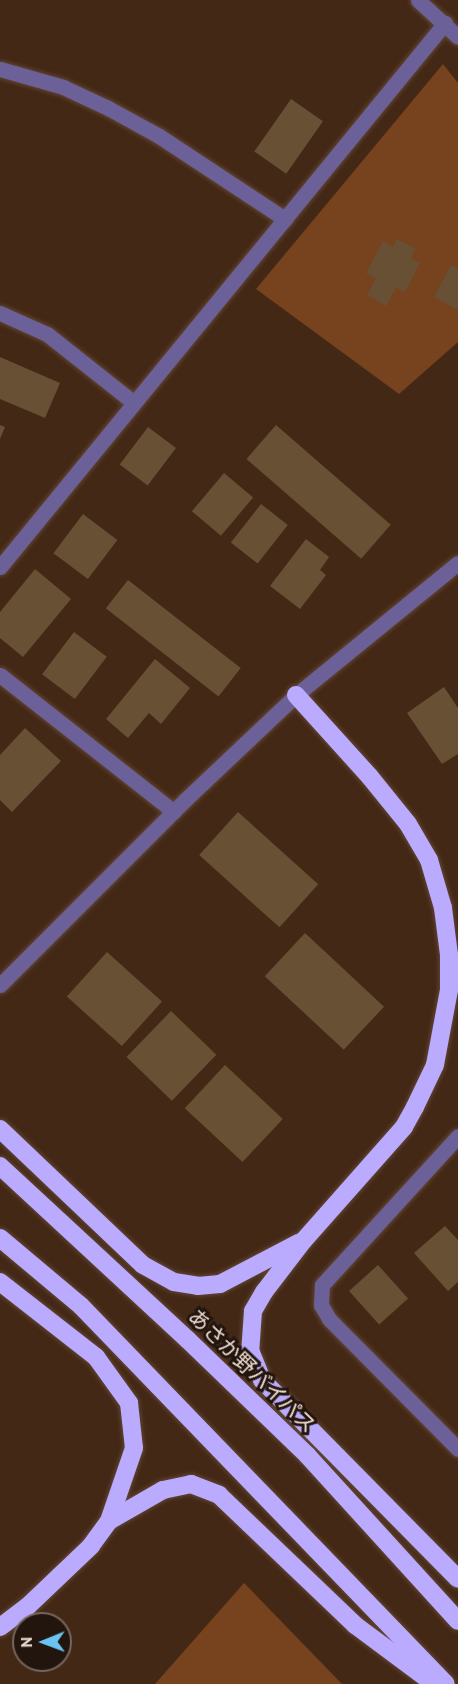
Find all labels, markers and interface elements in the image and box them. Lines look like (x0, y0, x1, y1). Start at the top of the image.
street label: あさか野バイパス (183, 1304, 321, 1438)
north arrow (12, 1612, 72, 1672)
text: N (16, 1637, 36, 1648)

